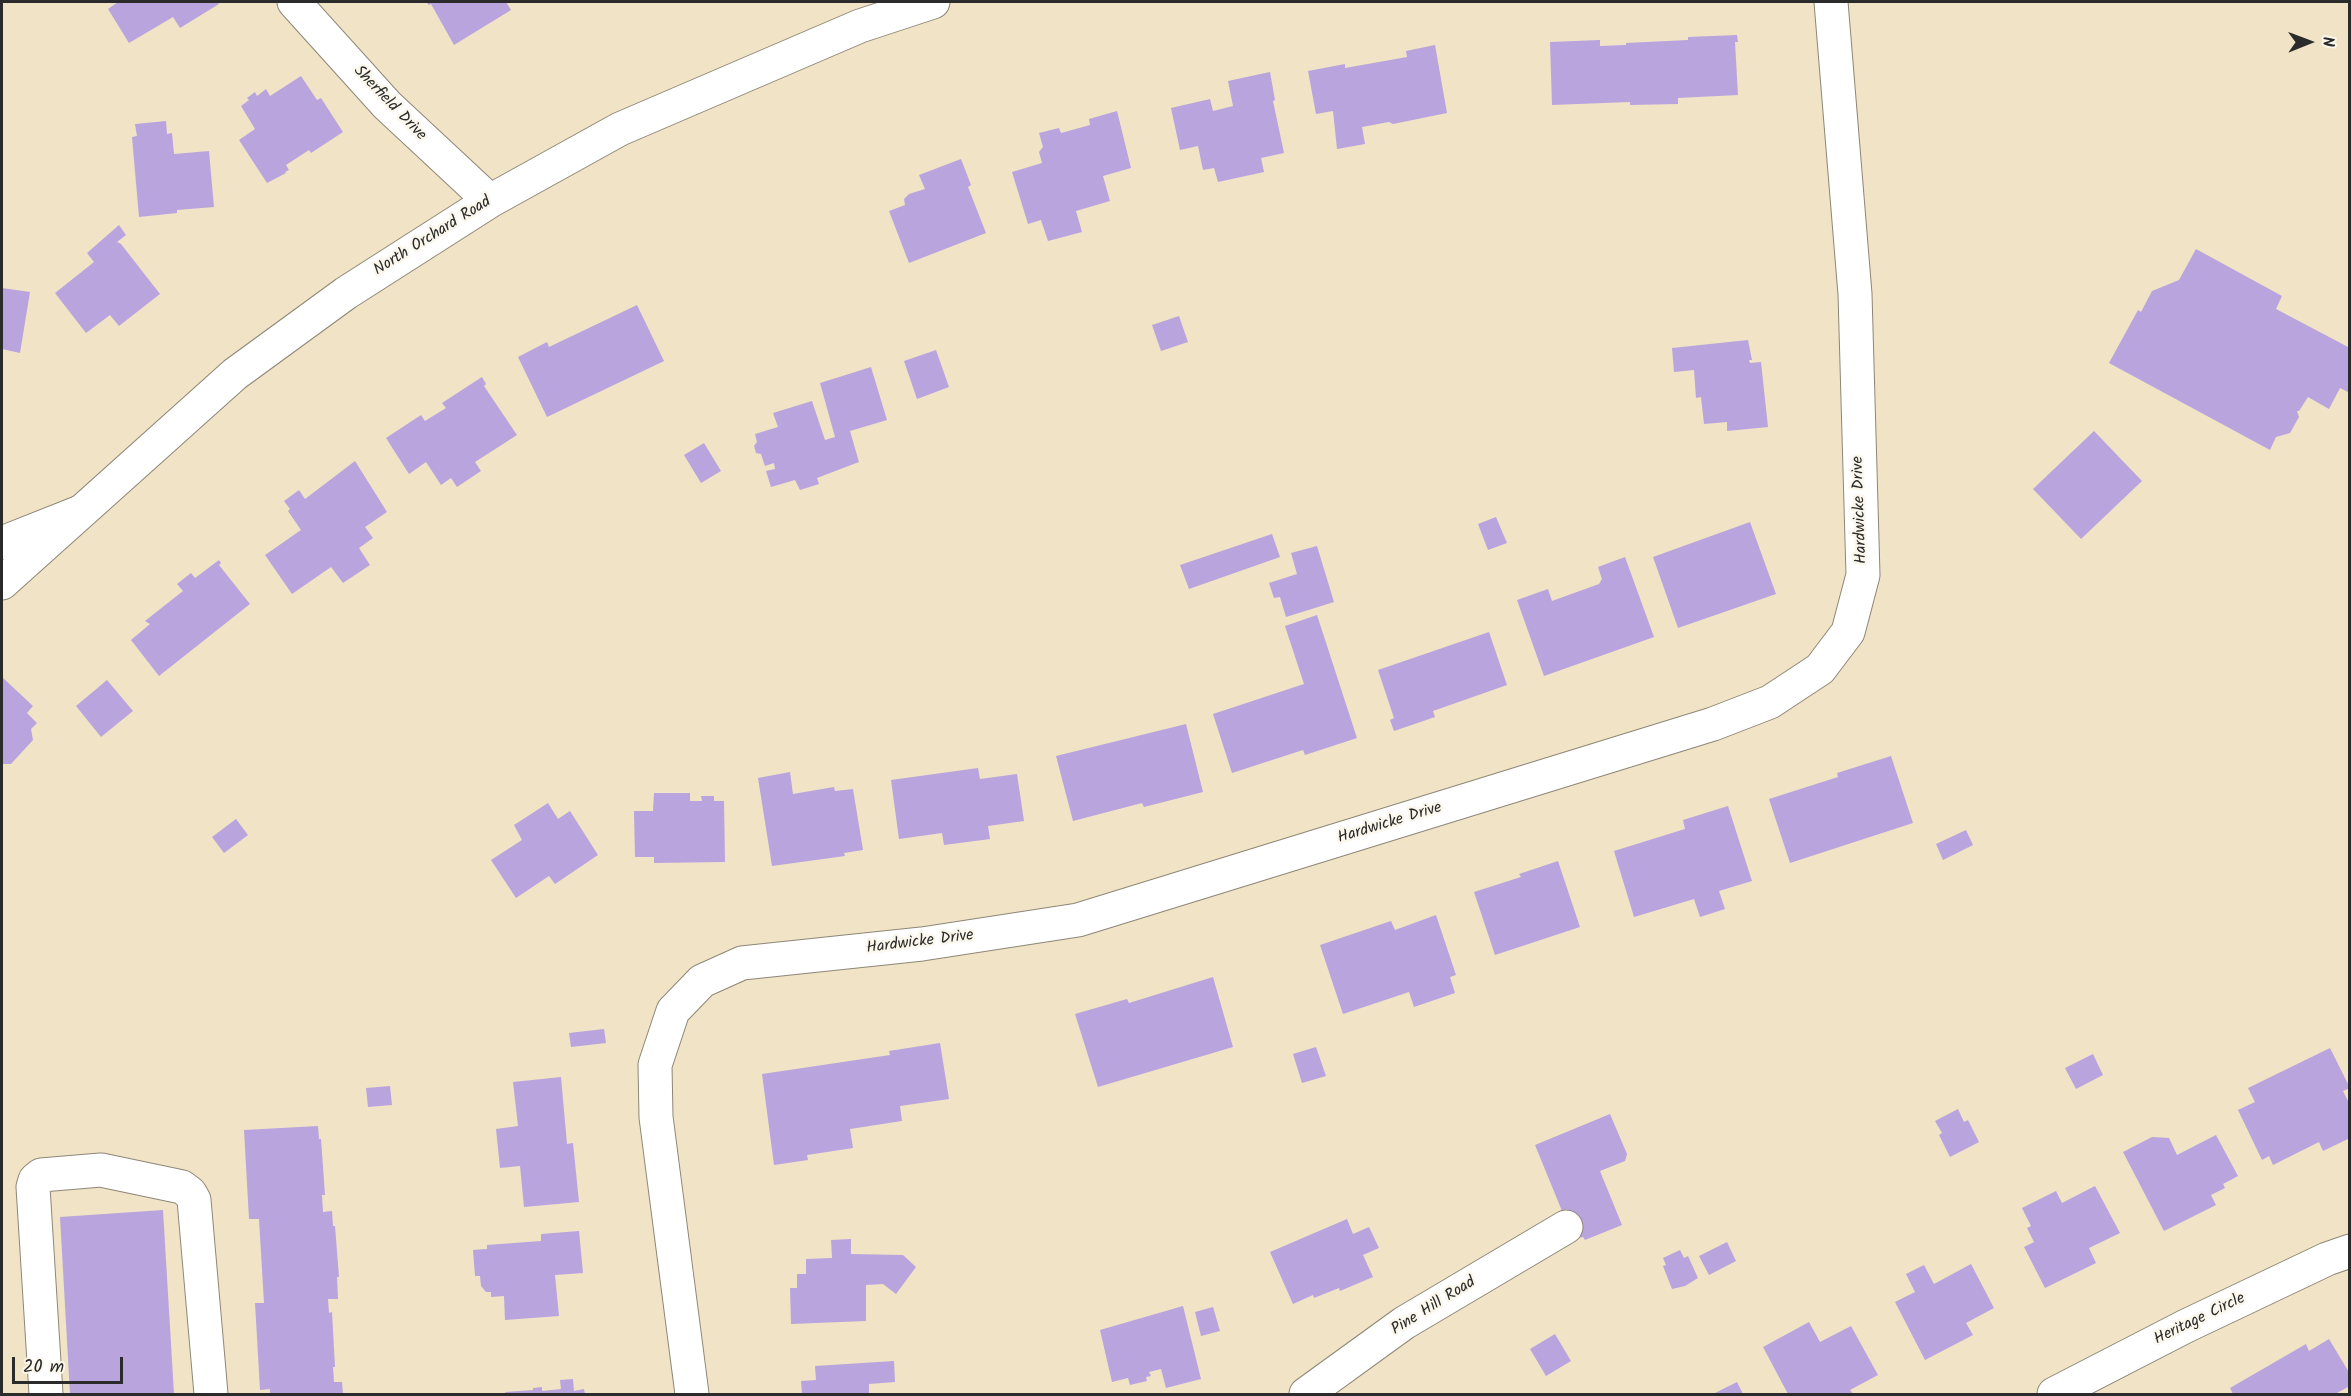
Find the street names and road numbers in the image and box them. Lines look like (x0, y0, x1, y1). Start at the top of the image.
street label: Sherfield Drive (348, 62, 430, 146)
street label: North Orchard Road (371, 193, 495, 281)
street label: Hardwicke Drive (1850, 456, 1872, 564)
street label: Hardwicke Drive (1336, 799, 1444, 849)
street label: Hardwicke Drive (865, 927, 975, 959)
street label: Pine Hill Road (1388, 1274, 1480, 1340)
street label: Heritage Circle (2151, 1290, 2249, 1350)

